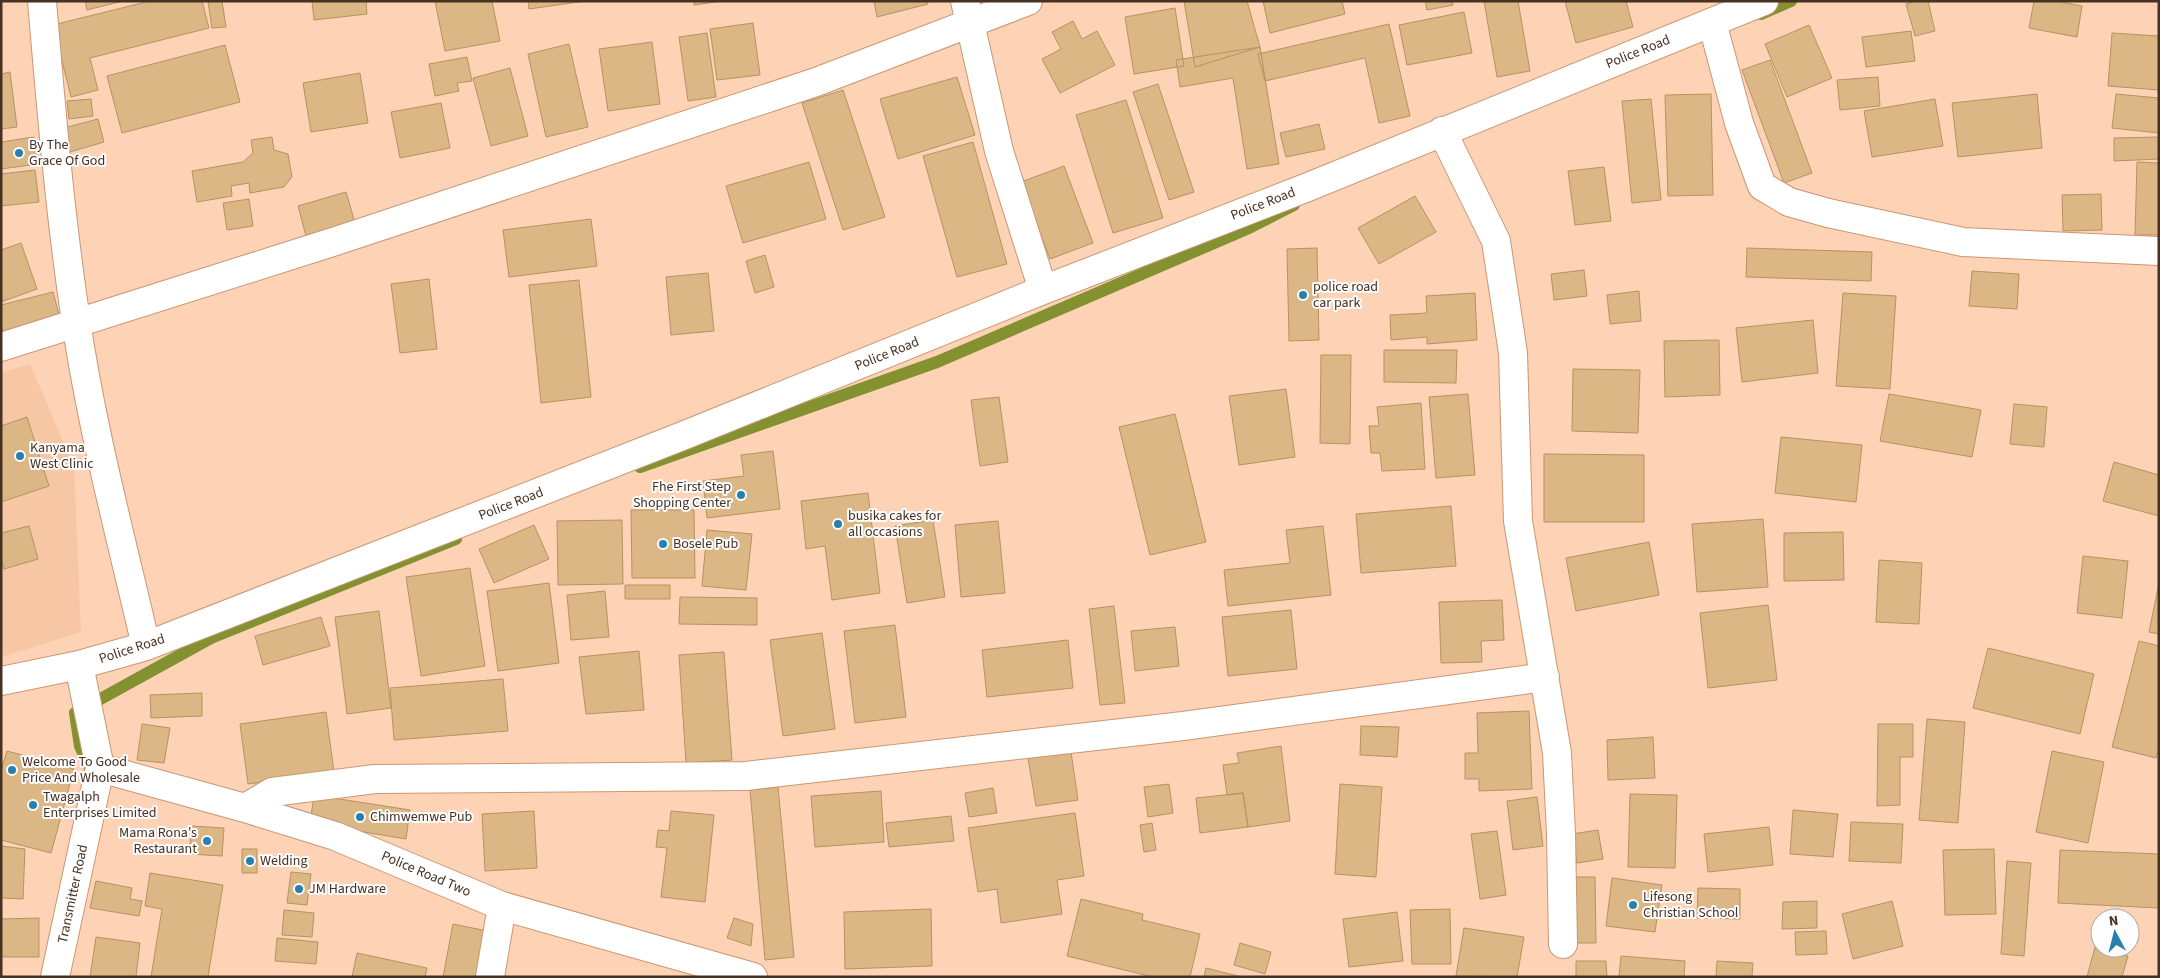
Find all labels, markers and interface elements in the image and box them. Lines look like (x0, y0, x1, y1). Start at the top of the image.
street label: Police Road (1603, 30, 1673, 74)
place label: By The Grace Of God (29, 135, 105, 171)
marker: By The Grace Of God (13, 147, 25, 159)
street label: Police Road (1228, 182, 1298, 226)
place label: police road car park (1313, 277, 1378, 313)
marker: police road car park (1297, 289, 1309, 301)
street label: Police Road (852, 332, 922, 376)
place label: Kanyama West Clinic (30, 438, 94, 474)
marker: Kanyama West Clinic (14, 450, 26, 462)
place label: Fhe First Step Shopping Center (633, 477, 731, 513)
street label: Police Road (476, 482, 546, 526)
marker: Fhe First Step Shopping Center (735, 489, 747, 501)
place label: busika cakes for all occasions (848, 506, 941, 542)
marker: busika cakes for all occasions (832, 518, 844, 530)
place label: Bosele Pub (673, 534, 738, 554)
marker: Bosele Pub (657, 538, 669, 550)
street label: Police Road (97, 629, 167, 669)
place label: Welcome To Good Price And Wholesale (22, 752, 140, 788)
marker: Welcome To Good Price And Wholesale (6, 764, 18, 776)
place label: Twagalph Enterprises Limited (43, 787, 156, 823)
marker: Twagalph Enterprises Limited (27, 799, 39, 811)
place label: Chimwemwe Pub (370, 807, 473, 827)
marker: Chimwemwe Pub (354, 811, 366, 823)
place label: Mama Rona's Restaurant (119, 823, 197, 859)
marker: Mama Rona's Restaurant (201, 835, 213, 847)
street label: Transmitter Road (53, 843, 93, 945)
street label: Police Road Two (378, 846, 474, 902)
place label: Welding (260, 851, 307, 871)
marker: Welding (244, 855, 256, 867)
place label: JM Hardware (309, 879, 386, 899)
marker: JM Hardware (293, 883, 305, 895)
place label: Lifesong Christian School (1643, 887, 1739, 923)
marker: Lifesong Christian School (1627, 899, 1639, 911)
north arrow (2090, 908, 2140, 958)
text: N (2108, 911, 2119, 932)

